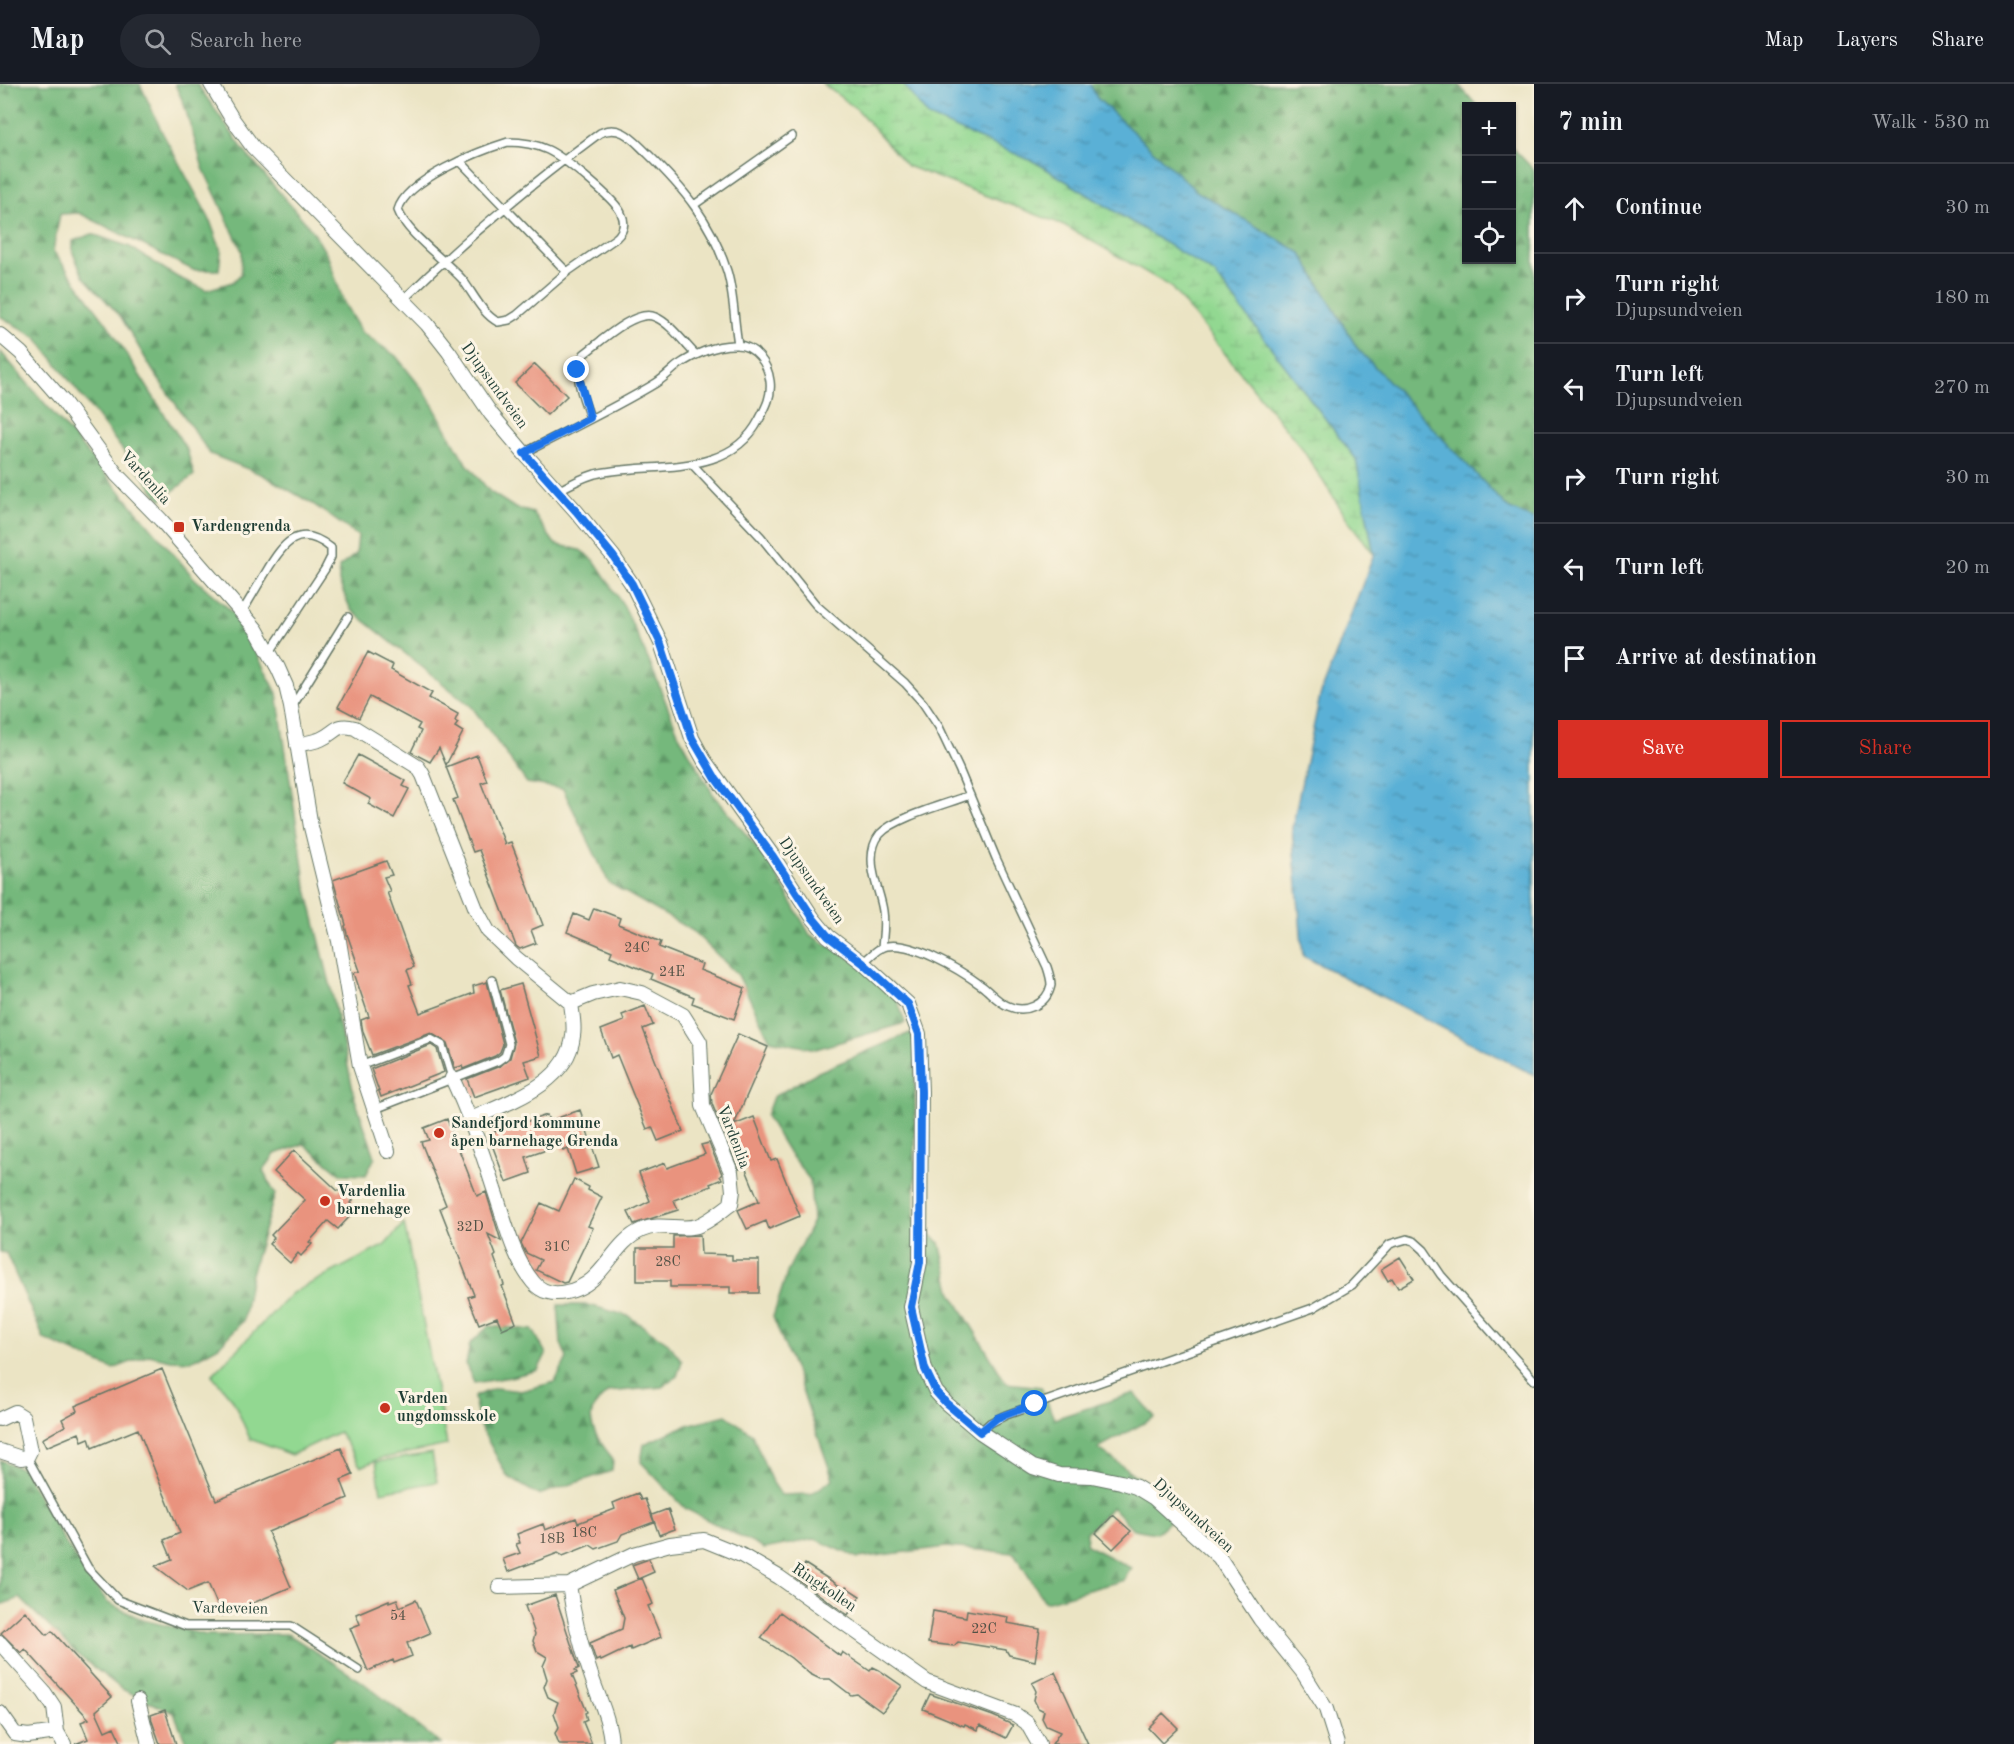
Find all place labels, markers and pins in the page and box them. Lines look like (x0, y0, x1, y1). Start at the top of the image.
place label: Vardengrenda (191, 519, 291, 535)
marker: Vardengrenda (172, 520, 186, 534)
place label: Sandefjord kommune åpen barnehage Grenda (451, 1116, 618, 1150)
marker: Sandefjord kommune åpen barnehage Grenda (432, 1126, 446, 1140)
place label: Vardenlia barnehage (337, 1184, 410, 1218)
marker: Vardenlia barnehage (318, 1194, 332, 1208)
place label: Varden ungdomsskole (397, 1391, 496, 1425)
marker: Varden ungdomsskole (378, 1401, 392, 1415)

